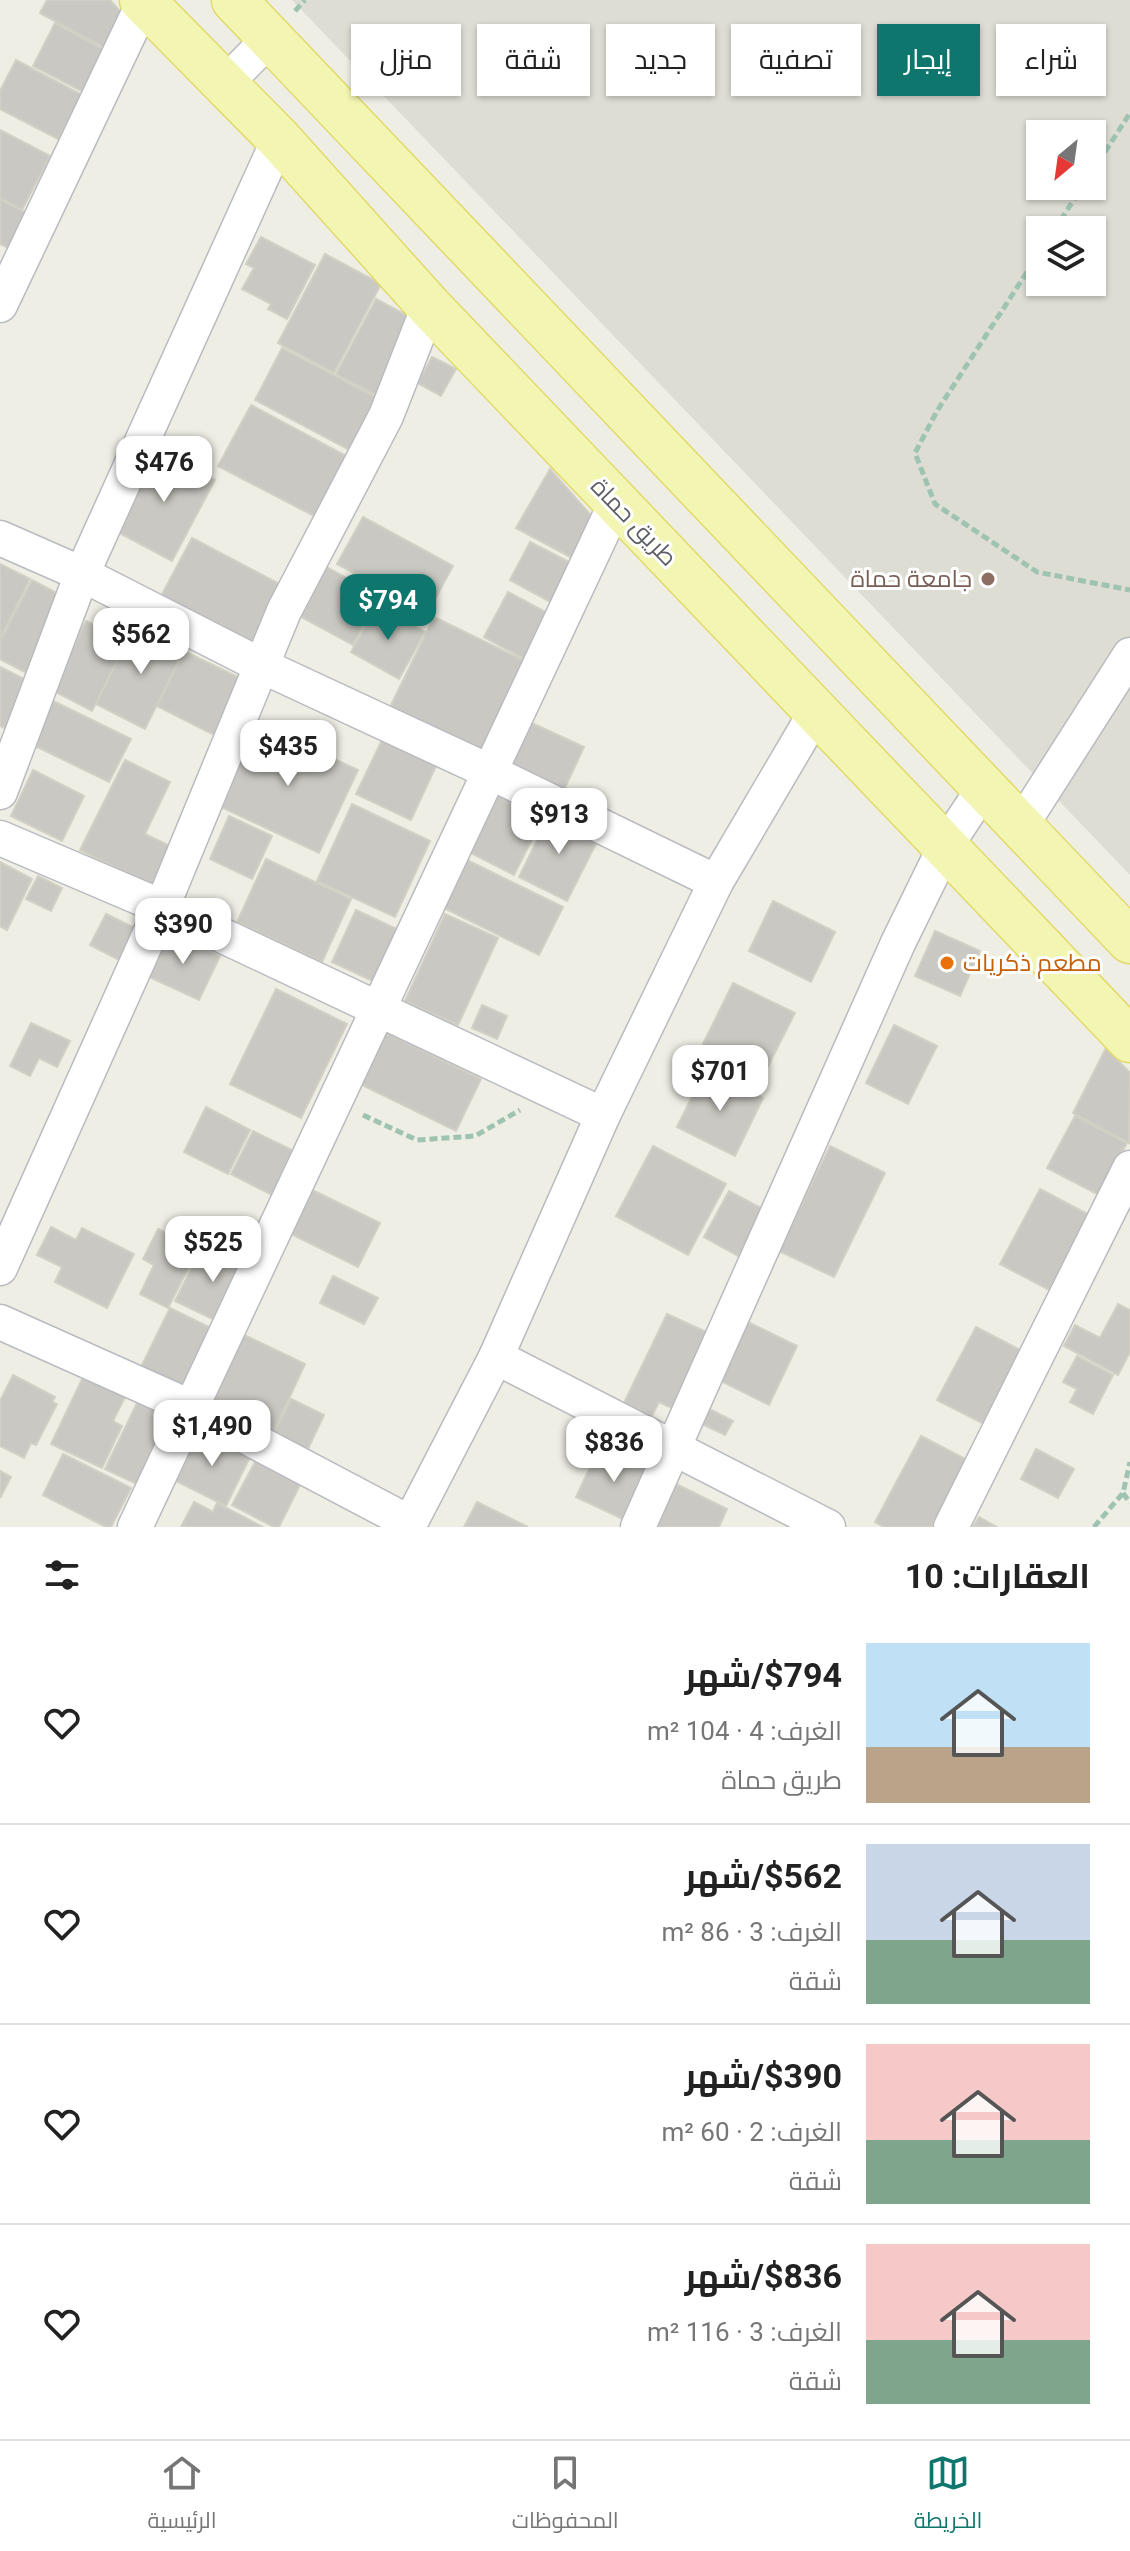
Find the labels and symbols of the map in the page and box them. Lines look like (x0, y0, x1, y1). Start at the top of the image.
north arrow (1026, 120, 1106, 200)
pin: $476 (117, 436, 211, 504)
street label: طريق حماة (585, 472, 683, 572)
place label: جامعة حماة (850, 565, 972, 593)
marker: جامعة حماة (979, 570, 997, 588)
pin: $794 (341, 574, 435, 642)
pin: $562 (94, 608, 188, 676)
pin: $435 (241, 720, 335, 788)
pin: $913 (512, 788, 606, 856)
pin: $390 (136, 898, 230, 966)
place label: مطعم ذكريات (963, 949, 1102, 979)
marker: مطعم ذكريات (938, 954, 956, 972)
pin: $701 (673, 1045, 767, 1113)
pin: $525 (166, 1216, 260, 1284)
pin: $1,490 (147, 1400, 277, 1468)
pin: $836 (567, 1416, 661, 1484)

